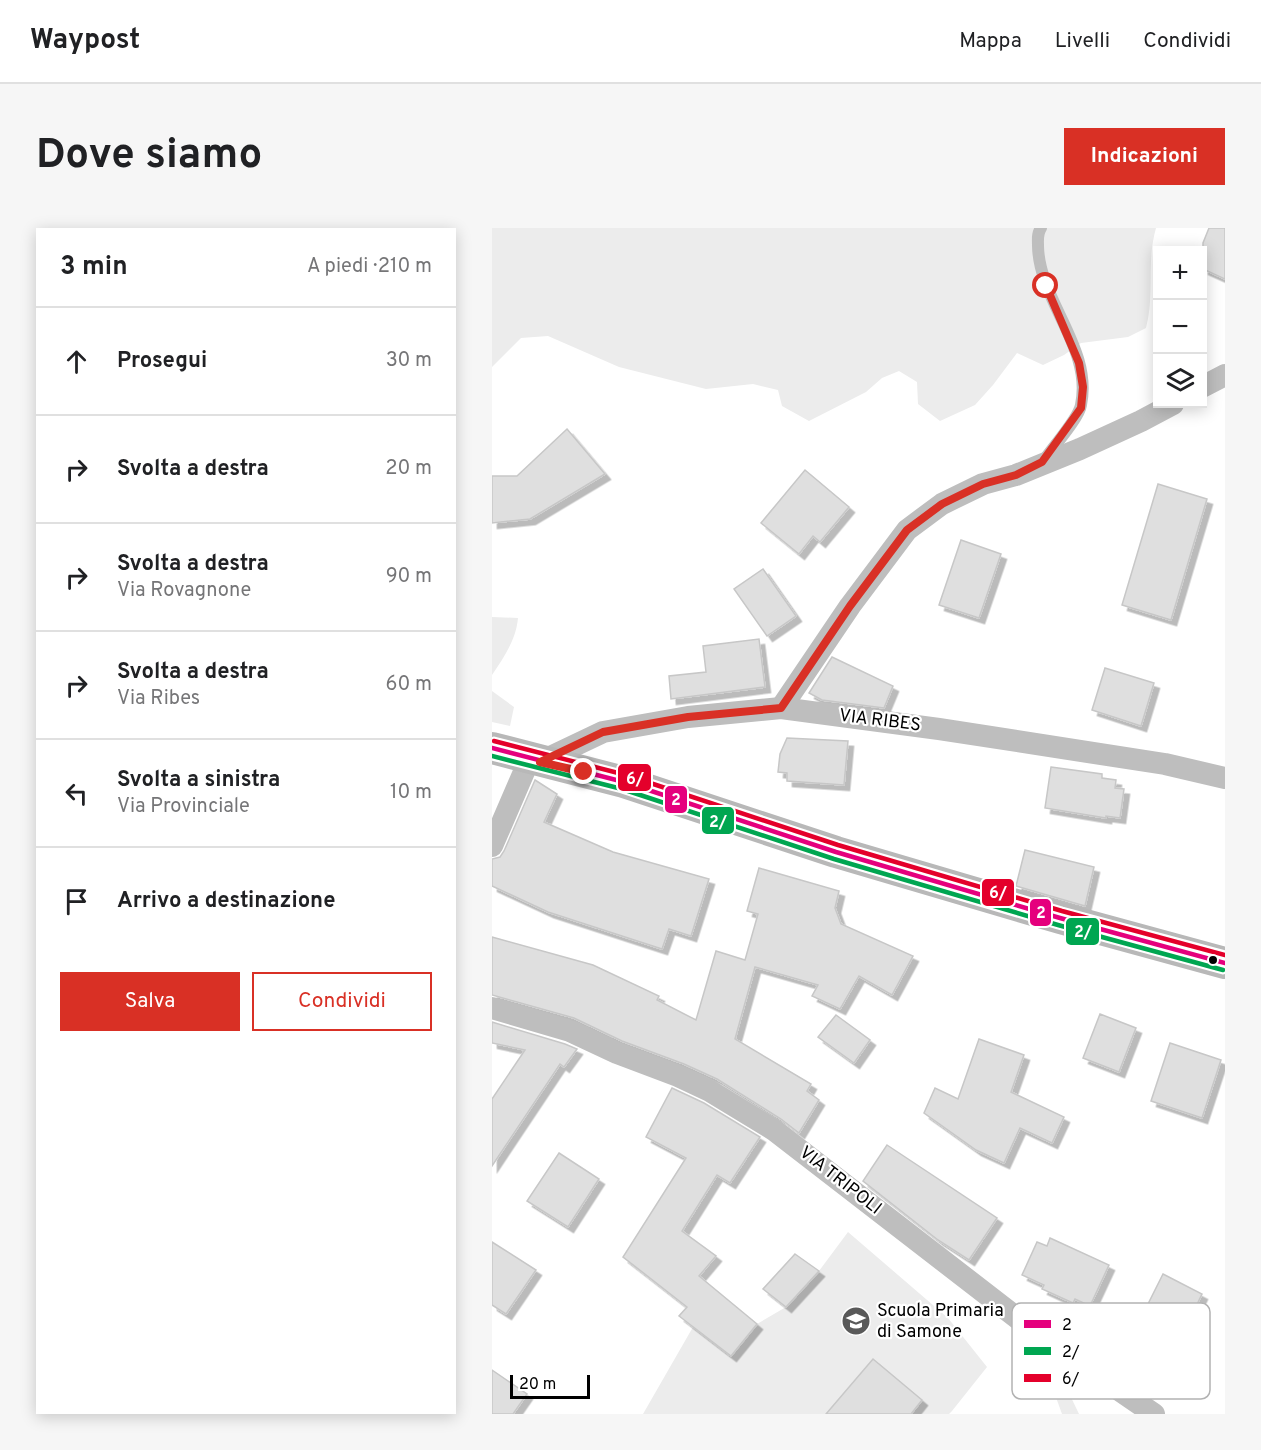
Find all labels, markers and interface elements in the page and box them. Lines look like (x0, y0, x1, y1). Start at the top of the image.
text: Waypost (30, 23, 140, 59)
text: Mappa (959, 28, 1022, 55)
text: Livelli (1055, 28, 1110, 55)
text: Condividi (1143, 28, 1231, 55)
button: Indicazioni (1064, 128, 1225, 185)
text: Dove siamo (36, 130, 262, 183)
map controls (1153, 246, 1207, 408)
button: + (1153, 246, 1207, 300)
text: 3 min (60, 251, 128, 284)
text: A piedi · 210 m (307, 254, 432, 280)
route start (1032, 272, 1058, 298)
button: − (1153, 300, 1207, 354)
icon: ahead (60, 345, 93, 378)
text: Prosegui (117, 348, 207, 375)
text: 30 m (386, 348, 432, 374)
button: layers (1153, 354, 1207, 408)
icon: right (60, 453, 93, 486)
text: Svolta a destra (117, 456, 269, 483)
text: 20 m (385, 456, 432, 482)
text: Svolta a destra (117, 551, 269, 578)
icon: right (60, 561, 93, 594)
text: 90 m (386, 564, 432, 590)
text: Via Rovagnone (117, 578, 251, 604)
text: Svolta a destra (117, 659, 269, 686)
icon: right (60, 669, 93, 702)
text: 60 m (386, 672, 432, 698)
text: Via Ribes (117, 686, 200, 712)
street label: VIA RIBES (838, 705, 922, 737)
route end (570, 758, 596, 784)
line badge: 6/ (617, 763, 652, 792)
text: Svolta a sinistra (117, 767, 280, 794)
text: 6/ (626, 770, 645, 790)
icon: left (60, 777, 93, 810)
text: 10 m (390, 780, 432, 806)
line badge: 2 (664, 785, 688, 814)
text: 2 (671, 791, 681, 811)
text: Via Provinciale (117, 794, 250, 820)
line badge: 2/ (701, 806, 735, 835)
text: 2/ (709, 813, 728, 833)
line badge: 6/ (981, 878, 1015, 907)
text: 6/ (989, 884, 1008, 904)
icon: arrive (60, 885, 93, 918)
text: Arrivo a destinazione (117, 888, 335, 915)
line badge: 2 (1029, 898, 1052, 927)
text: 2 (1036, 904, 1046, 924)
line badge: 2/ (1065, 917, 1100, 946)
text: 2/ (1074, 923, 1093, 943)
unlabelled marker (1207, 954, 1219, 966)
button: Salva (60, 972, 240, 1031)
button: Condividi (252, 972, 432, 1031)
street label: VIA TRIPOLI (794, 1142, 886, 1220)
place label: Scuola Primaria di Samone (877, 1300, 1004, 1344)
legend (1012, 1303, 1210, 1399)
school or university icon: Scuola Primaria di Samone (840, 1305, 872, 1337)
text: 2 (1062, 1316, 1072, 1336)
text: 2/ (1062, 1343, 1080, 1363)
text: 6/ (1062, 1370, 1080, 1390)
scale bar (510, 1372, 590, 1400)
text: 20 m (519, 1375, 556, 1395)

